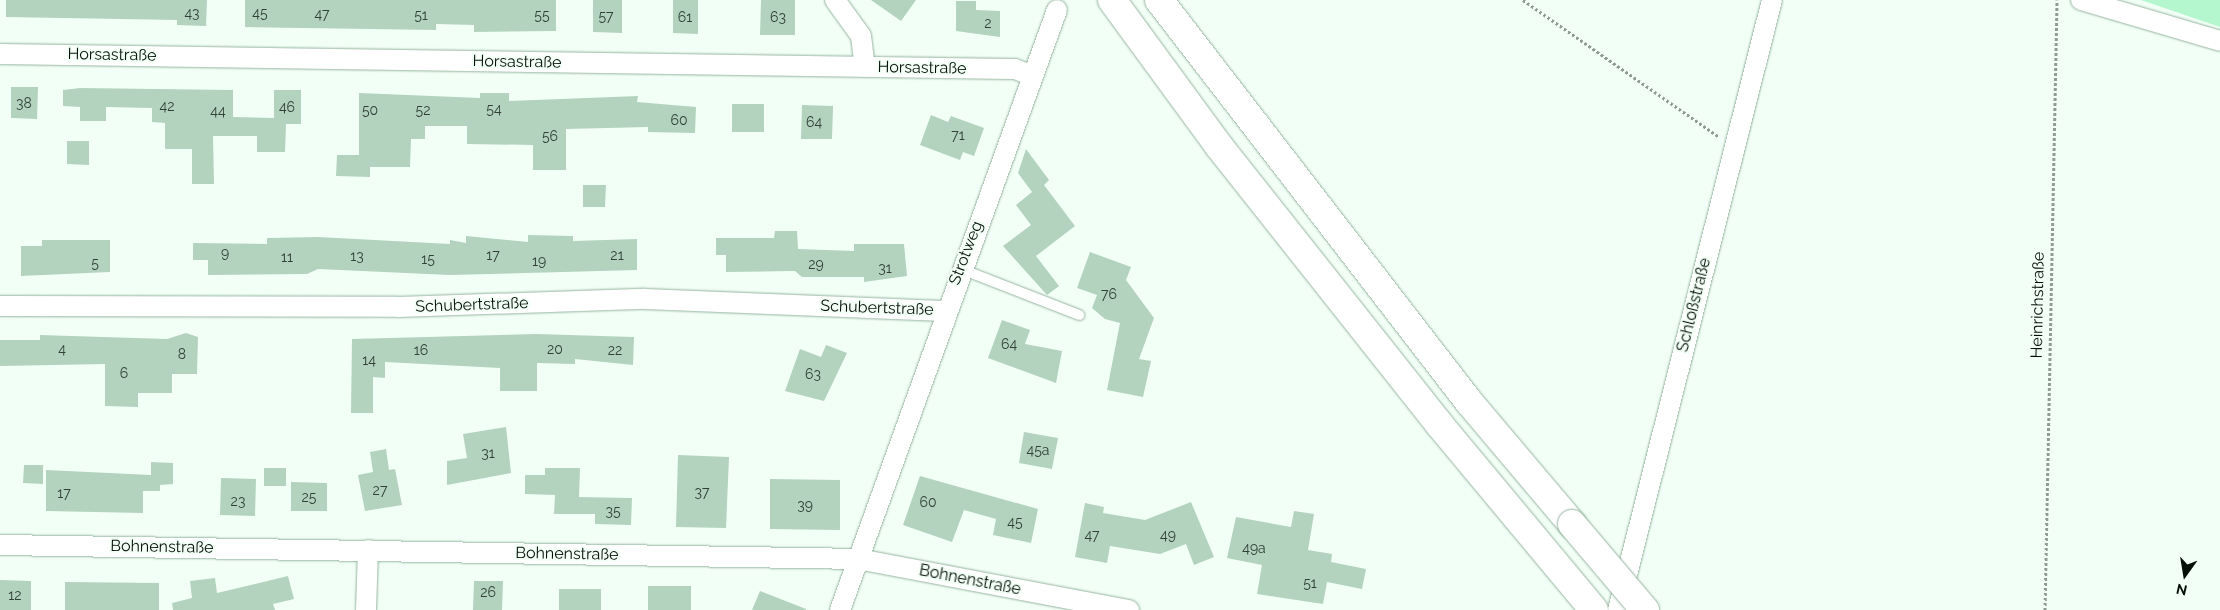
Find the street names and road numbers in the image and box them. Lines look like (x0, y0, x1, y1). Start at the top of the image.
street label: Horsastraße (67, 45, 157, 65)
street label: Horsastraße (472, 52, 562, 72)
street label: Horsastraße (877, 58, 967, 78)
street label: Strotweg (945, 218, 987, 288)
street label: Heinrichstraße (2027, 251, 2049, 359)
street label: Schloßstraße (1673, 256, 1715, 354)
street label: Schubertstraße (415, 293, 529, 317)
street label: Schubertstraße (820, 296, 934, 320)
street label: Bohnenstraße (110, 537, 214, 557)
street label: Bohnenstraße (515, 544, 619, 564)
street label: Bohnenstraße (918, 561, 1022, 599)

